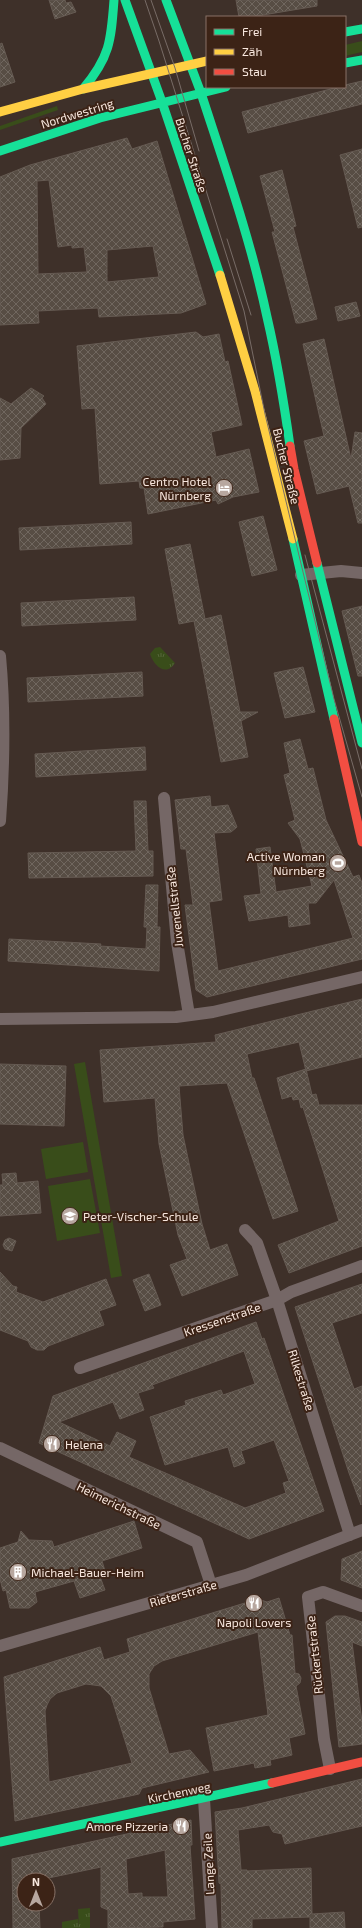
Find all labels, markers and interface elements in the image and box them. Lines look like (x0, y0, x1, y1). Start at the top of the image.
legend (206, 16, 346, 88)
text: Frei (242, 24, 262, 38)
text: Zäh (242, 44, 262, 58)
text: Stau (242, 64, 267, 78)
street label: Nordwestring (39, 95, 115, 131)
street label: Bucher Straße (173, 116, 211, 194)
street label: Bucher Straße (271, 426, 303, 506)
place label: Centro Hotel Nürnberg (143, 474, 211, 502)
hotel icon: Centro Hotel Nürnberg (214, 478, 234, 498)
place label: Active Woman Nürnberg (247, 849, 325, 877)
sports icon: Active Woman Nürnberg (328, 853, 348, 873)
street label: Juvenellstraße (163, 866, 185, 948)
school or university icon: Peter-Vischer-Schule (60, 1206, 80, 1226)
place label: Peter-Vischer-Schule (83, 1209, 198, 1223)
street label: Kressenstraße (182, 1299, 262, 1339)
street label: Rilkestraße (286, 1348, 318, 1412)
restaurant icon: Helena (42, 1434, 62, 1454)
place label: Helena (65, 1437, 103, 1451)
street label: Heimerichstraße (75, 1479, 163, 1531)
building icon: Michael-Bauer-Heim (8, 1562, 28, 1582)
place label: Michael-Bauer-Heim (31, 1565, 144, 1579)
street label: Rieterstraße (148, 1577, 218, 1609)
restaurant icon: Napoli Lovers (244, 1593, 264, 1613)
place label: Napoli Lovers (217, 1615, 291, 1629)
street label: Rückertstraße (303, 1615, 325, 1695)
street label: Kirchenweg (146, 1778, 212, 1805)
restaurant icon: Amore Pizzeria (171, 1816, 191, 1836)
place label: Amore Pizzeria (86, 1819, 168, 1833)
street label: Lange Zeile (199, 1833, 217, 1895)
north arrow (16, 1872, 56, 1912)
text: N (32, 1875, 40, 1888)

